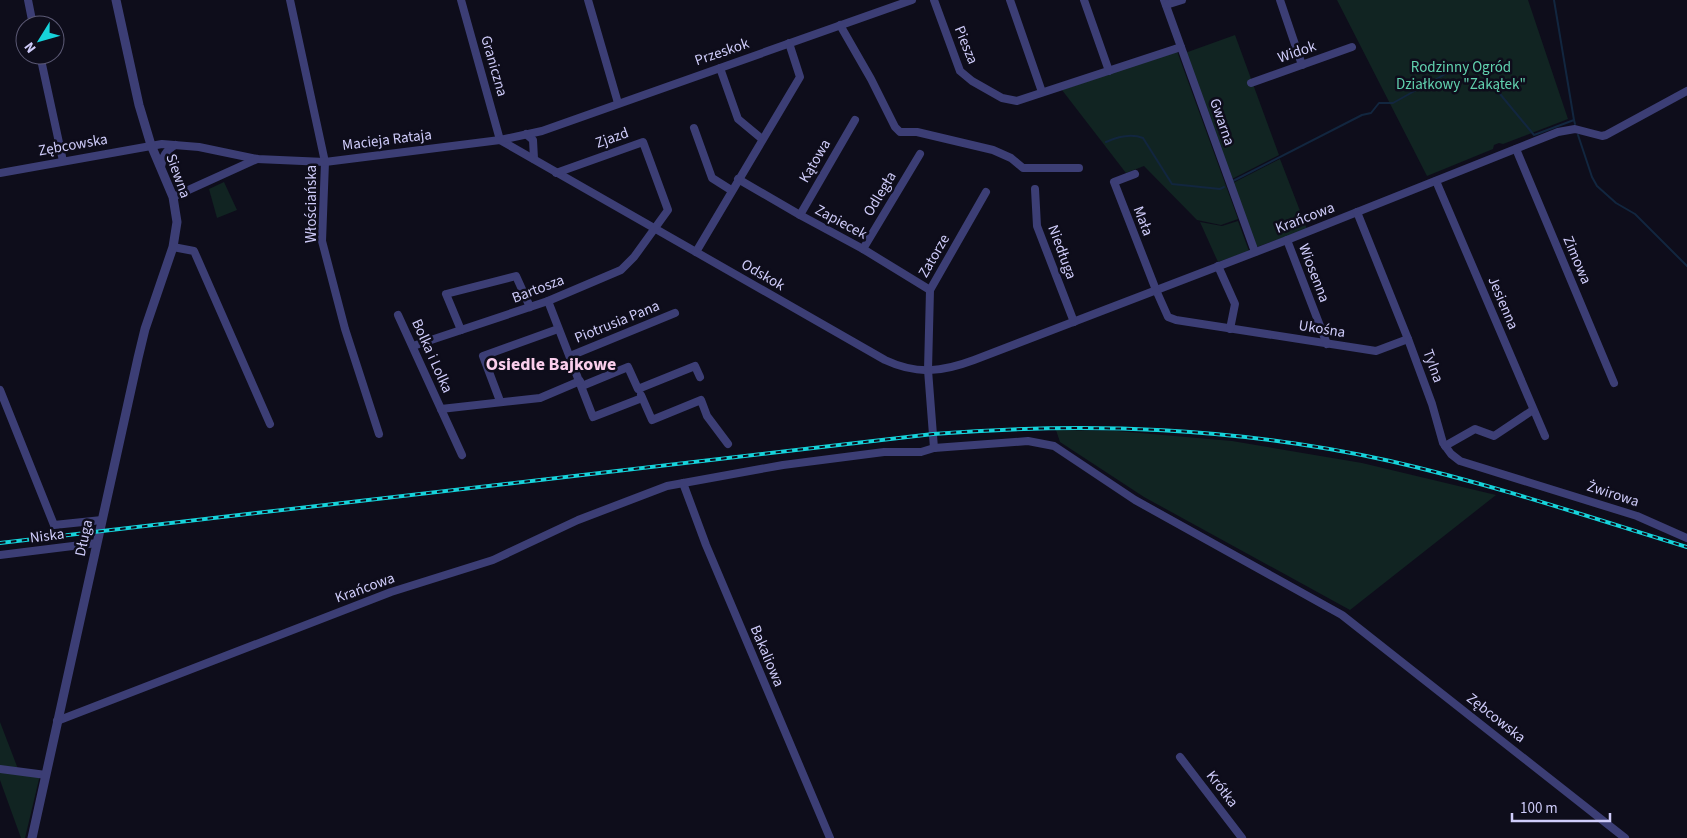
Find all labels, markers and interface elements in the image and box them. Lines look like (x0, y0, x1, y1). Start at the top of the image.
north arrow (15, 15, 65, 65)
street label: Piesza (949, 23, 983, 67)
street label: Graniczna (475, 33, 513, 99)
street label: Przeskok (692, 33, 753, 71)
street label: Widok (1275, 35, 1320, 68)
text: N (20, 37, 41, 57)
park label: Rodzinny Ogród Działkowy "Zakątek" (1396, 57, 1526, 95)
street label: Gwarna (1204, 96, 1240, 148)
street label: Zjazd (592, 122, 632, 154)
street label: Macieja Rataja (341, 124, 433, 156)
street label: Zębcowska (37, 129, 109, 161)
street label: Kątowa (794, 135, 836, 187)
street label: Siewna (160, 151, 196, 201)
street label: Włościańska (301, 165, 322, 243)
street label: Odległa (858, 168, 902, 220)
street label: Krańcowa (1272, 197, 1338, 239)
street label: Zapiecek (811, 200, 871, 245)
street label: Mała (1128, 203, 1158, 239)
street label: Niedługa (1042, 222, 1082, 282)
street label: Zatorze (913, 230, 955, 282)
street label: Zimowa (1557, 233, 1597, 287)
street label: Wiosenna (1293, 241, 1335, 305)
street label: Odskok (737, 254, 789, 296)
street label: Bartosza (509, 269, 567, 309)
street label: Jesienna (1482, 273, 1524, 333)
street label: Piotrusia Pana (571, 295, 663, 349)
street label: Ukośna (1297, 315, 1347, 343)
street label: Bolka i Lolka (406, 316, 458, 396)
street label: Tylna (1417, 346, 1449, 386)
district label: Osiedle Bajkowe (486, 352, 616, 377)
street label: Żwirowa (1584, 476, 1642, 512)
street label: Długa (70, 518, 98, 558)
street label: Niska (29, 523, 65, 549)
street label: Krańcowa (332, 568, 398, 608)
street label: Bakaliowa (745, 622, 789, 690)
street label: Zębcowska (1462, 688, 1530, 748)
street label: Krótka (1201, 766, 1243, 812)
scale bar (1512, 790, 1610, 822)
text: 100 m (1520, 798, 1558, 819)

